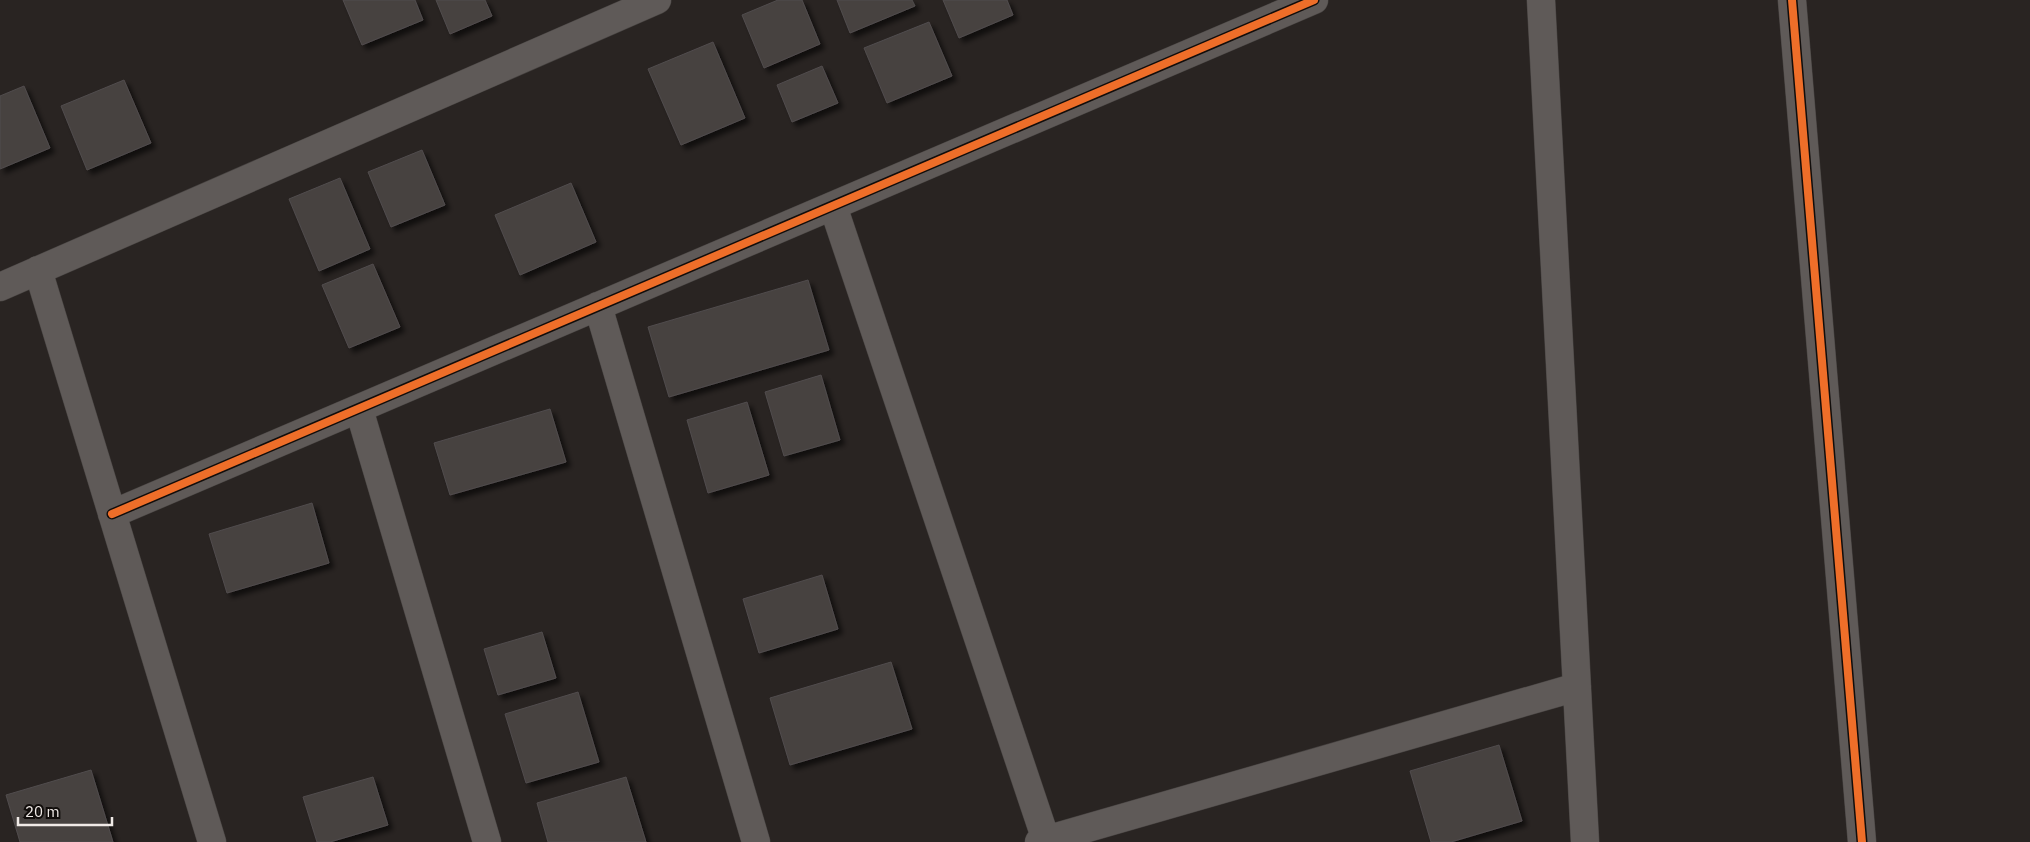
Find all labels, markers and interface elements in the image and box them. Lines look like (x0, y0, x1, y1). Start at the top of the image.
scale bar (18, 794, 111, 826)
text: 20 m (25, 802, 60, 821)

